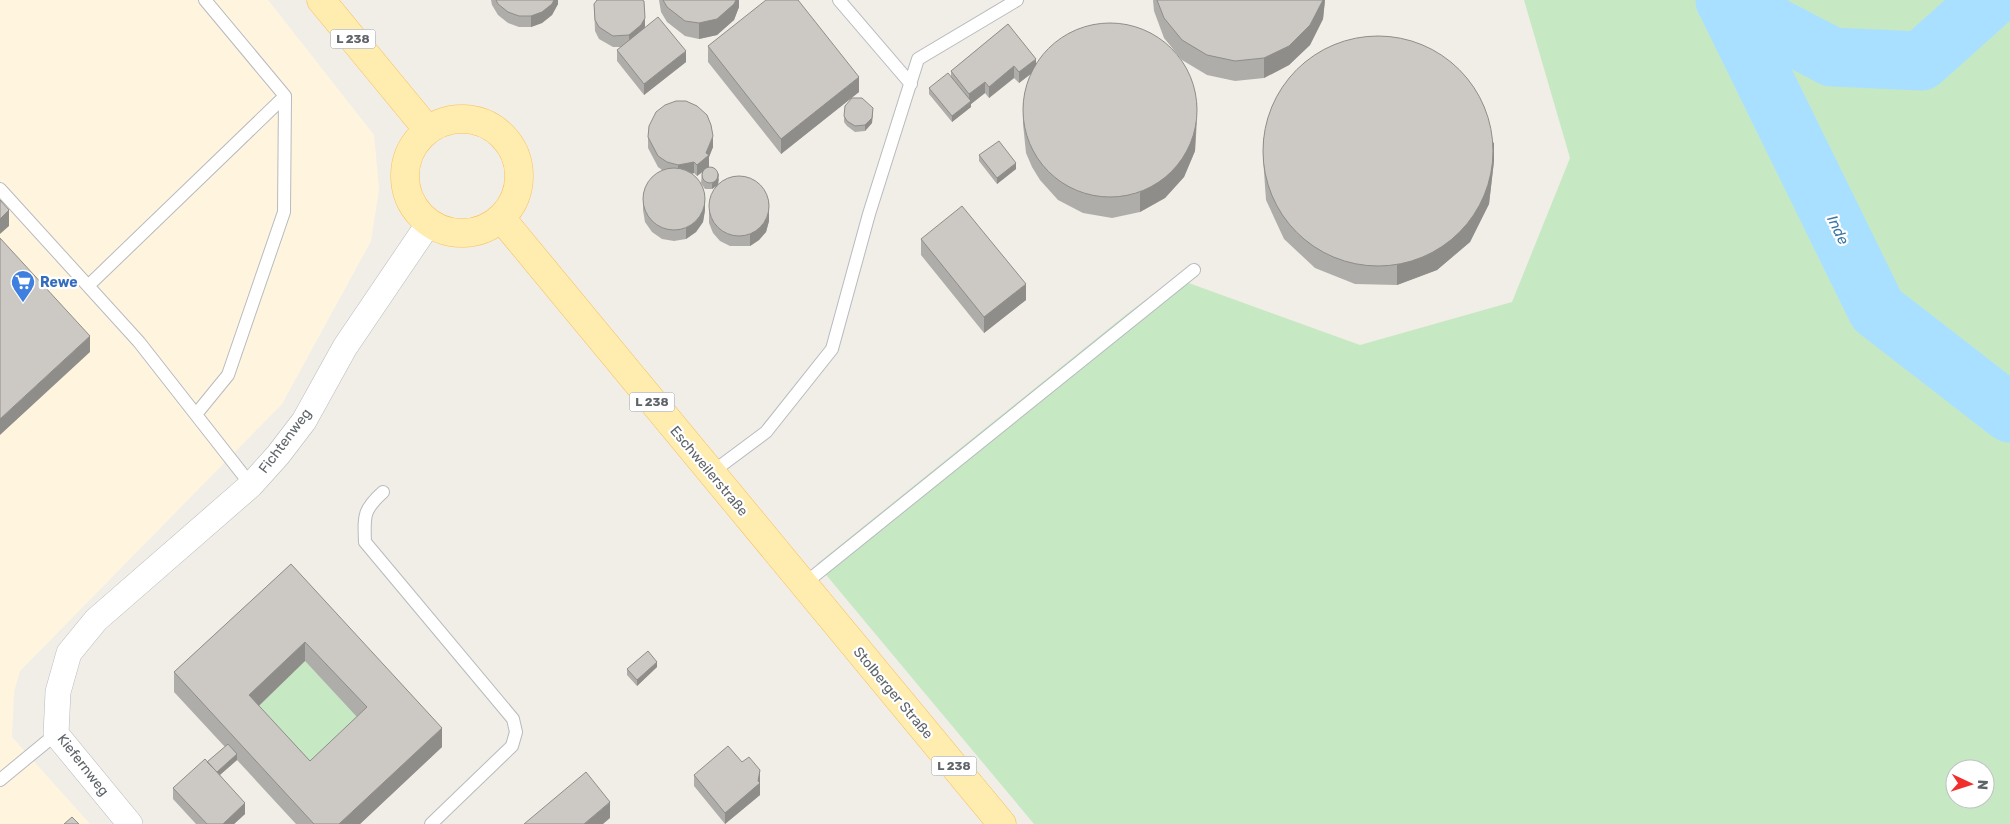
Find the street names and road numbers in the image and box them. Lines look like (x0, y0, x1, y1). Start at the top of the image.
road number: L 238 (330, 30, 376, 48)
road number: L 238 (630, 392, 674, 412)
street label: Fichtenweg (255, 405, 315, 477)
street label: Eschweilerstraße (666, 423, 752, 520)
street label: Stolberger Straße (850, 644, 937, 743)
street label: Kiefernweg (54, 731, 112, 799)
road number: L 238 (932, 756, 976, 776)

